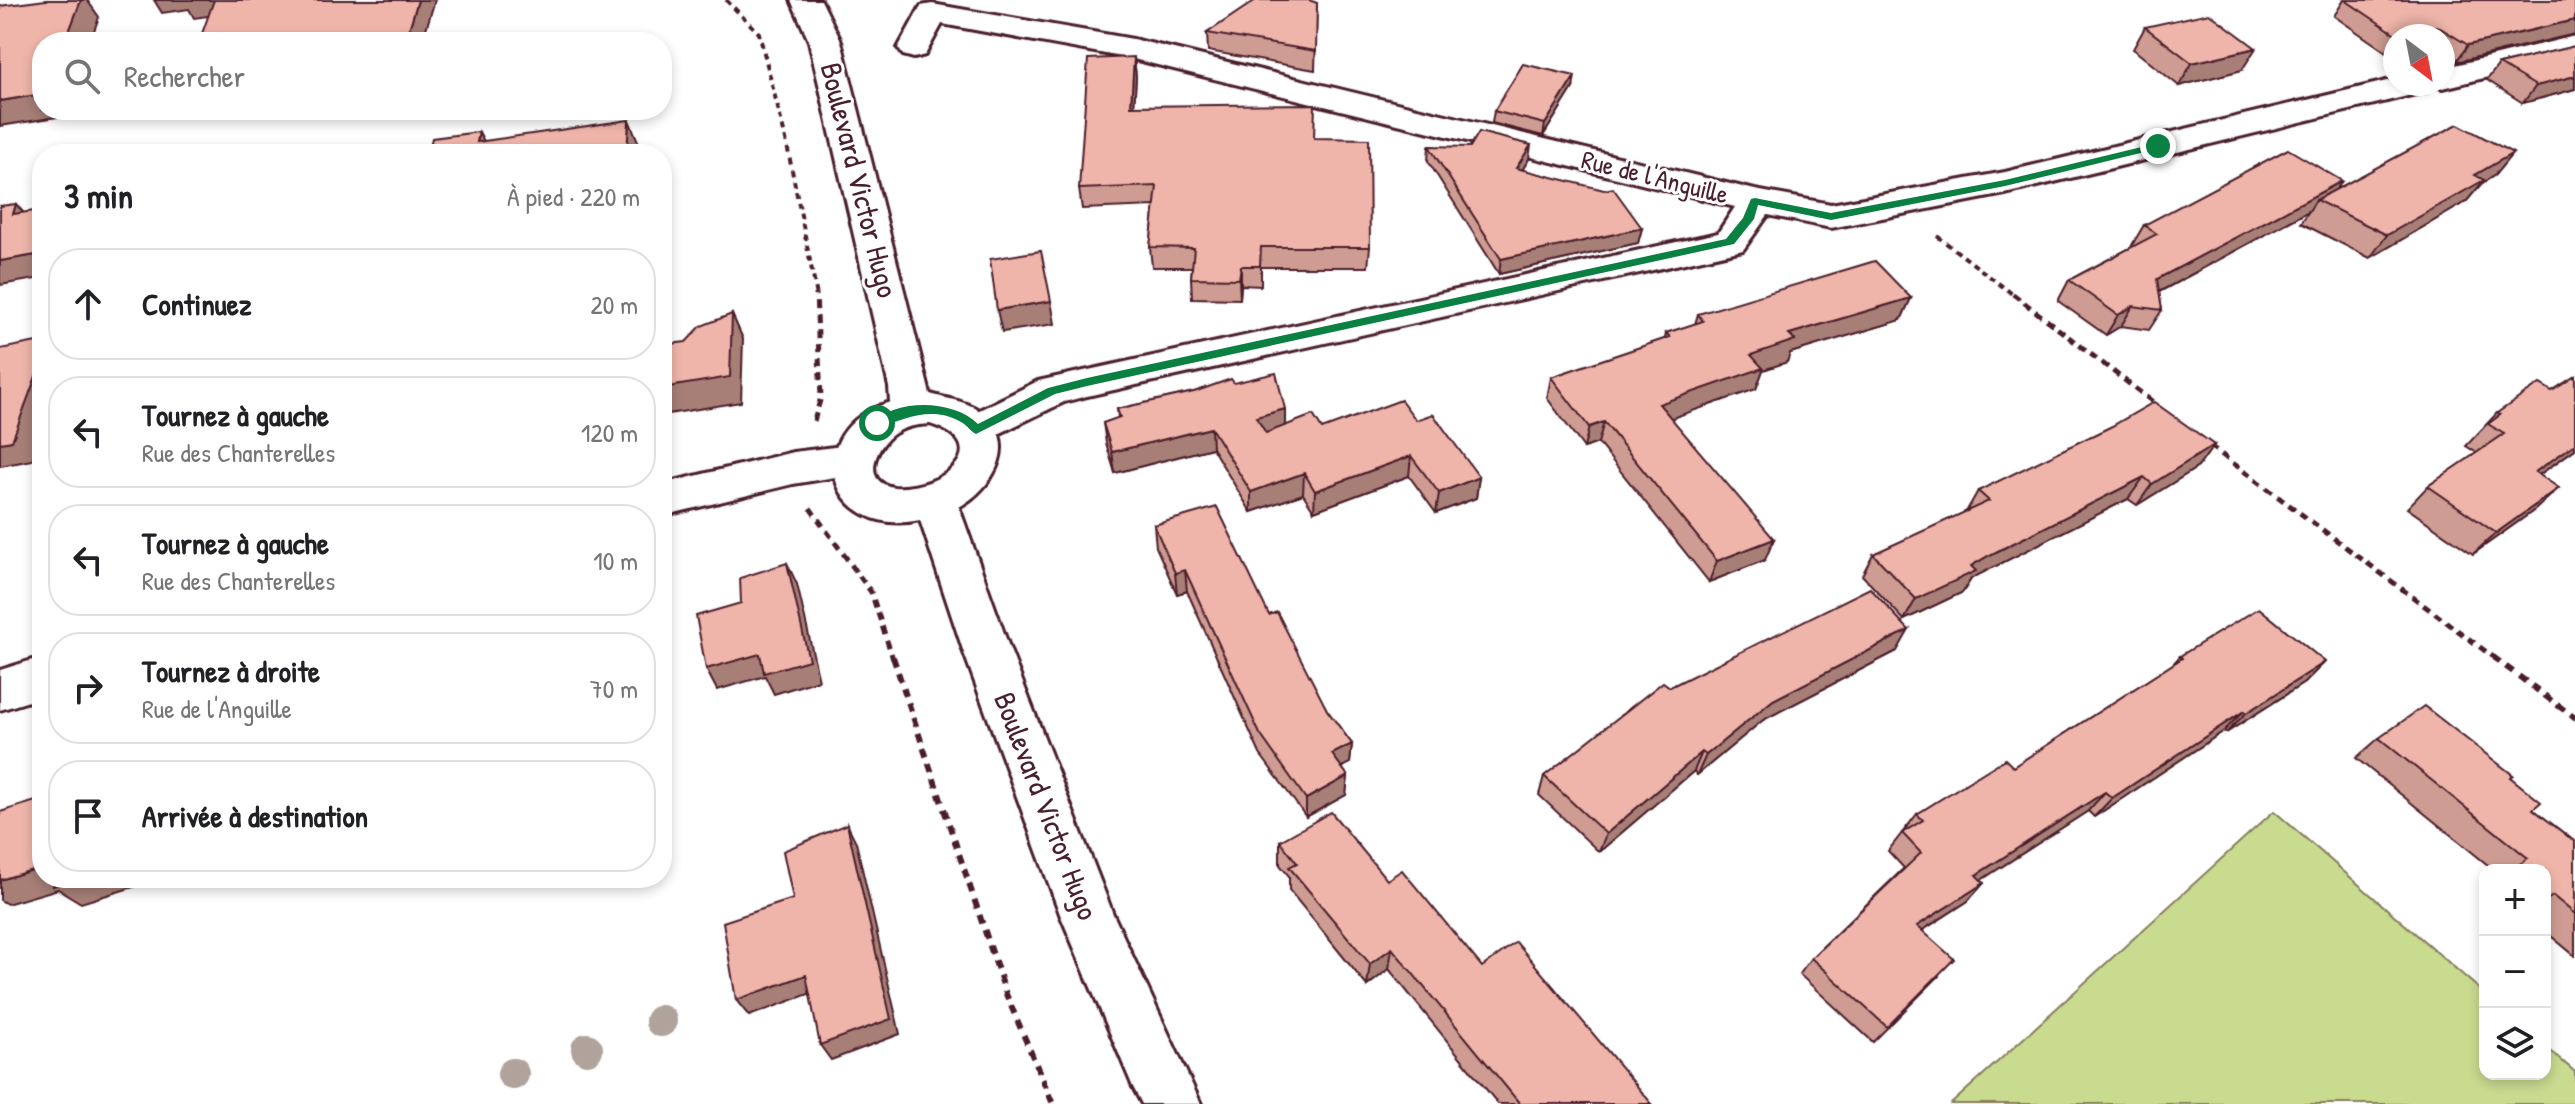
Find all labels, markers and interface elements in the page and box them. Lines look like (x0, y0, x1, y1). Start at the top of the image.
north arrow (2383, 24, 2455, 96)
search box (32, 32, 672, 120)
icon: search (60, 54, 104, 98)
text: Rechercher (124, 56, 245, 96)
street label: Boulevard Victor Hugo (811, 58, 908, 301)
route end (2140, 128, 2176, 164)
street label: Rue de l'Anguille (1578, 141, 1732, 212)
text: 3 min (64, 173, 133, 219)
text: À pied · 220 m (507, 179, 640, 214)
icon: ahead (66, 282, 110, 326)
text: Continuez (142, 284, 251, 324)
text: 20 m (591, 287, 638, 322)
text: Tournez à gauche (142, 395, 329, 435)
route start (859, 405, 895, 441)
icon: left (66, 410, 110, 454)
text: 120 m (581, 415, 638, 450)
text: Rue des Chanterelles (142, 435, 335, 470)
text: Tournez à gauche (142, 523, 329, 563)
icon: left (66, 538, 110, 582)
text: 10 m (593, 543, 638, 578)
text: Rue des Chanterelles (142, 563, 335, 598)
text: Tournez à droite (142, 651, 320, 691)
icon: right (66, 666, 110, 710)
text: 70 m (590, 671, 638, 706)
street label: Boulevard Victor Hugo (985, 686, 1109, 925)
text: Rue de l'Anguille (142, 691, 292, 726)
icon: arrive (66, 794, 110, 838)
text: Arrivée à destination (142, 796, 368, 836)
map controls (2479, 864, 2551, 1080)
button: + (2479, 864, 2551, 936)
button: − (2479, 936, 2551, 1008)
button: layers (2479, 1008, 2551, 1080)

